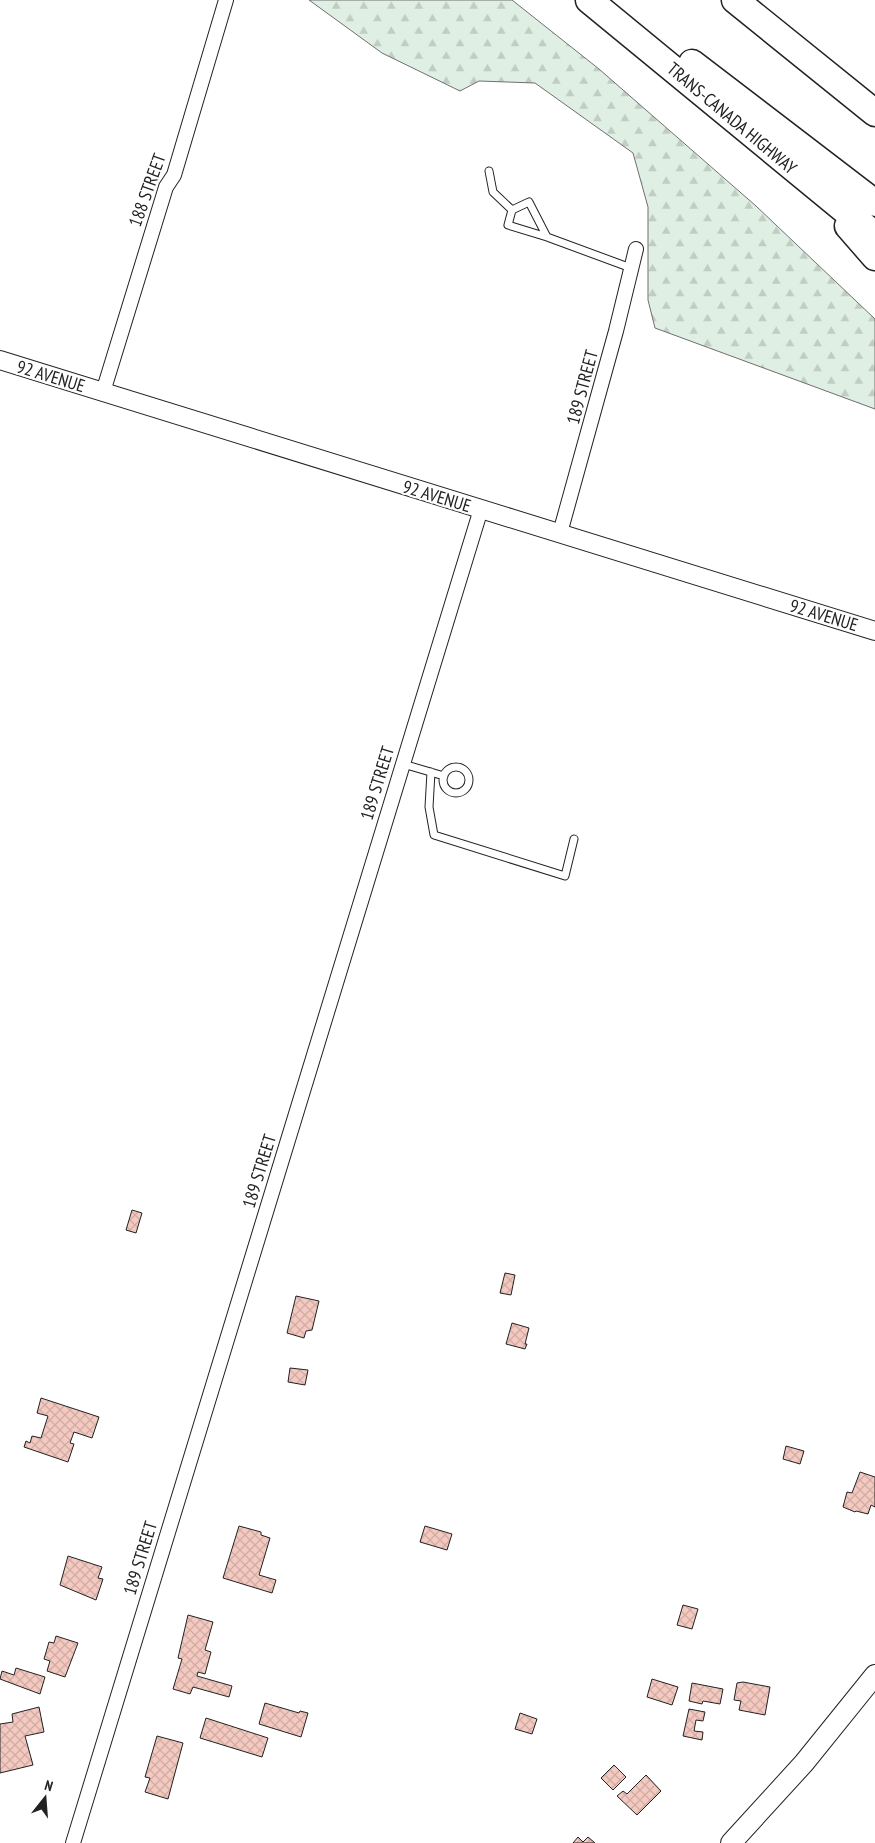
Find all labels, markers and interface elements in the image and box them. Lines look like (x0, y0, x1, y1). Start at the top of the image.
street label: TRANS-CANADA HIGHWAY (662, 57, 802, 180)
street label: 188 STREET (123, 150, 171, 230)
street label: 189 STREET (561, 347, 603, 427)
street label: 92 AVENUE (14, 355, 88, 397)
street label: 92 AVENUE (400, 475, 474, 517)
street label: 92 AVENUE (787, 594, 861, 636)
street label: 189 STREET (355, 743, 399, 823)
street label: 189 STREET (237, 1131, 281, 1211)
street label: 189 STREET (118, 1518, 162, 1598)
north arrow (20, 1773, 70, 1823)
text: N (43, 1776, 55, 1795)

